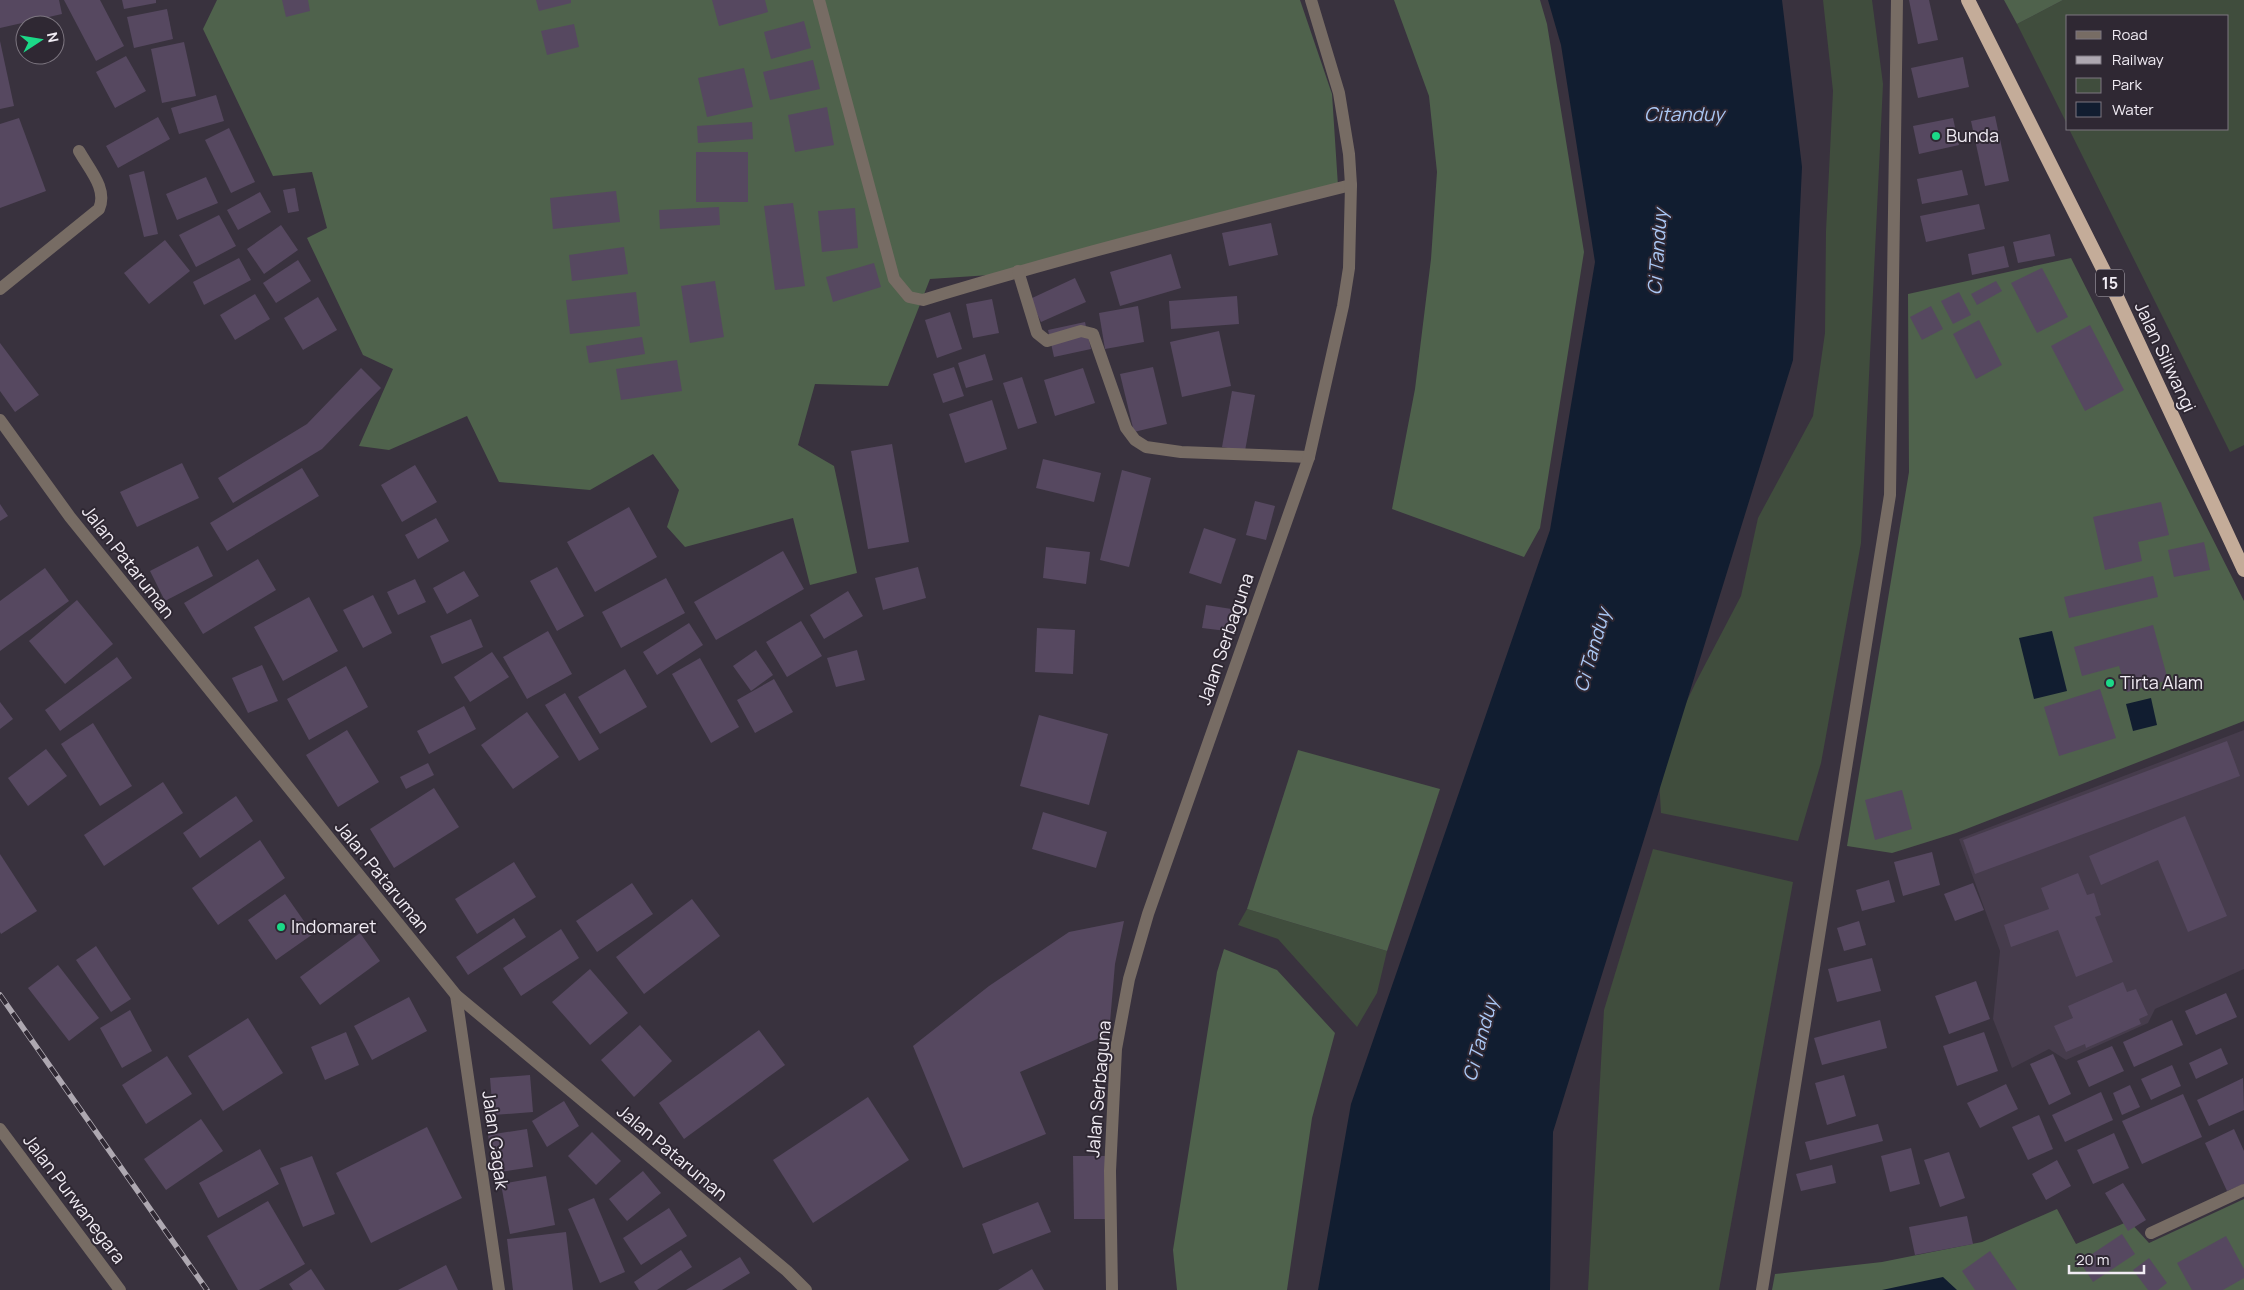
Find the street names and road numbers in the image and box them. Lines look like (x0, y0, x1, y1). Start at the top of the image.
road number: 15 (2096, 270, 2124, 296)
street label: Jalan Siliwangi (2130, 297, 2202, 416)
street label: Jalan Pataruman (77, 500, 181, 623)
street label: Jalan Serbaguna (1191, 570, 1259, 708)
street label: Jalan Pataruman (330, 815, 435, 937)
street label: Jalan Serbaguna (1080, 1019, 1116, 1159)
street label: Jalan Cagak (477, 1089, 515, 1192)
street label: Jalan Pataruman (612, 1099, 733, 1206)
street label: Jalan Purwanegara (18, 1129, 131, 1268)

